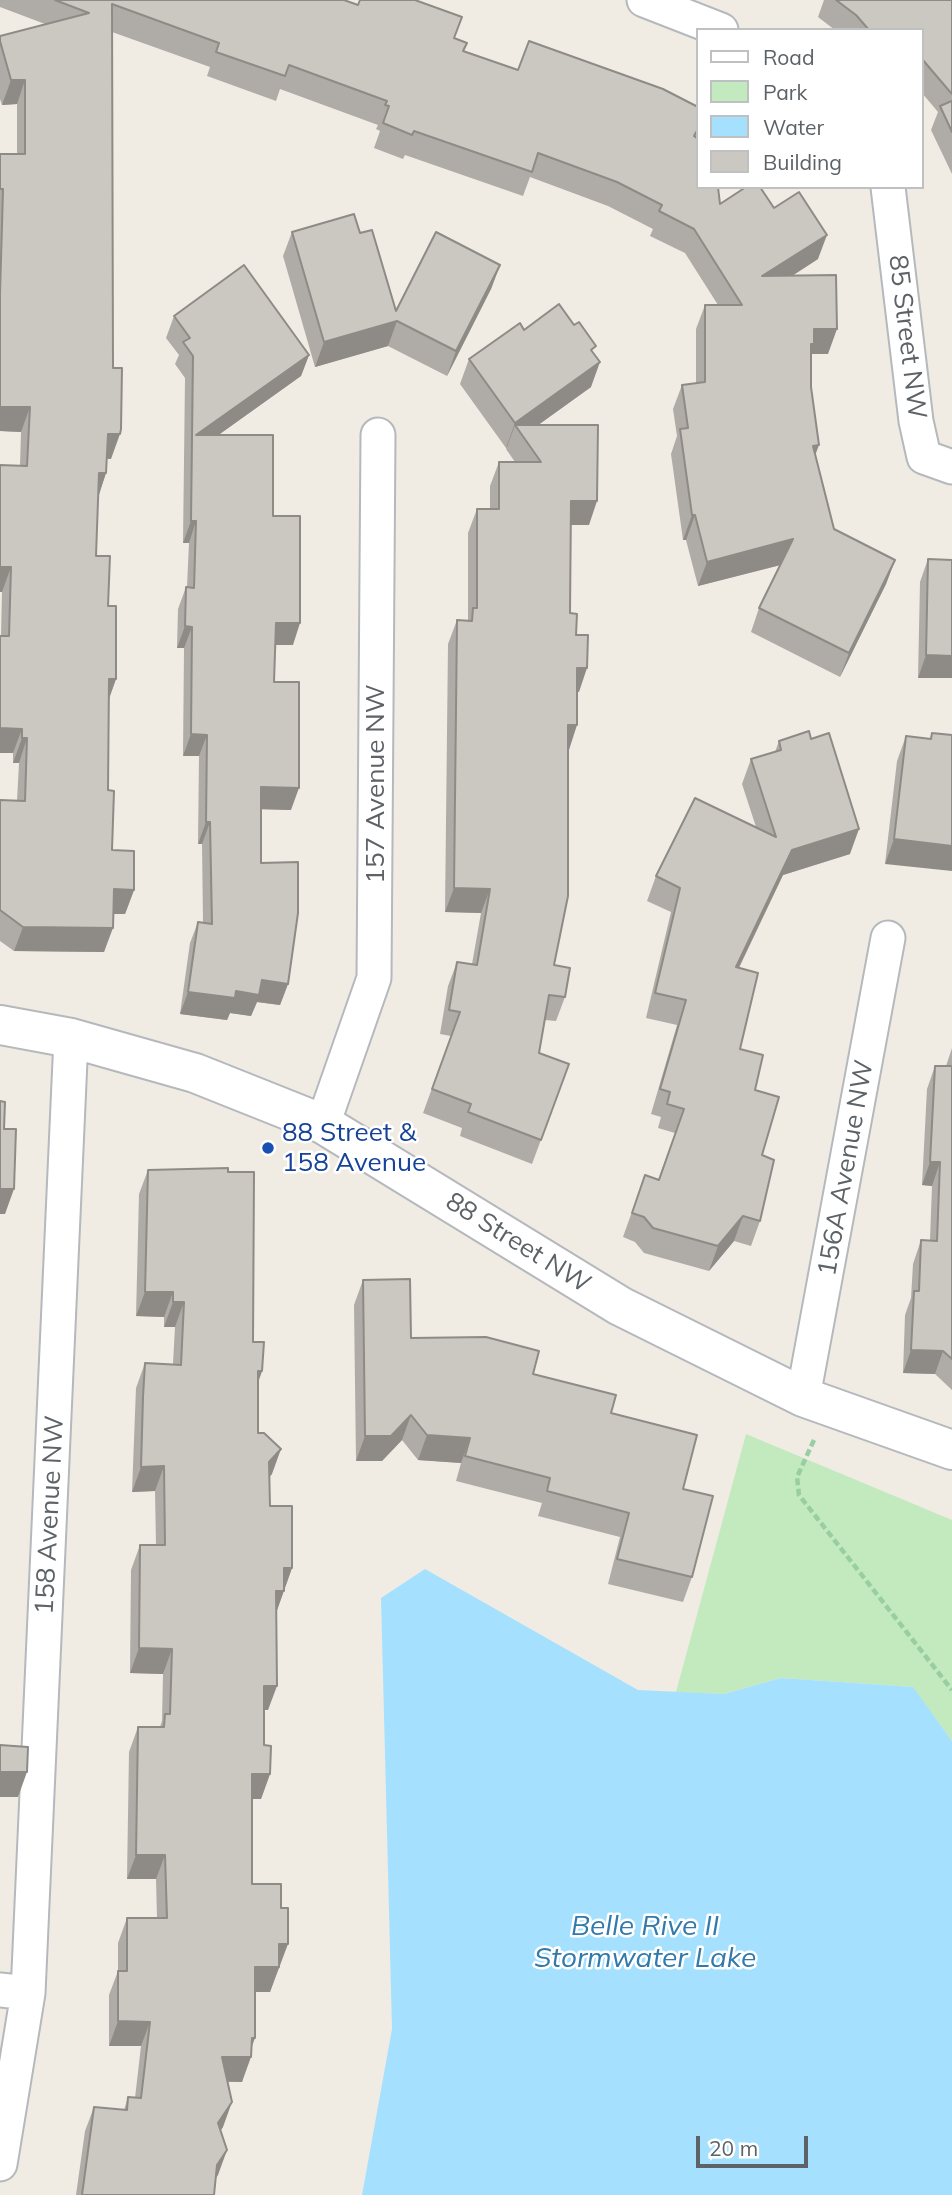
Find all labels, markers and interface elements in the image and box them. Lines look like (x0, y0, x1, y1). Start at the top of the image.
legend (696, 28, 924, 189)
text: Road (763, 44, 814, 70)
text: Park (763, 79, 807, 105)
text: Water (763, 114, 824, 140)
text: Building (763, 149, 842, 175)
street label: 85 Street NW (881, 253, 933, 421)
street label: 157 Avenue NW (360, 684, 392, 884)
street label: 156A Avenue NW (812, 1058, 880, 1278)
place label: 88 Street & 158 Avenue (282, 1117, 426, 1178)
marker: 88 Street & 158 Avenue (260, 1140, 276, 1156)
street label: 88 Street NW (440, 1186, 596, 1300)
street label: 158 Avenue NW (29, 1415, 71, 1615)
water label: Belle Rive II Stormwater Lake (534, 1910, 756, 1976)
scale bar (700, 2122, 812, 2166)
text: 20 m (709, 2135, 758, 2161)

